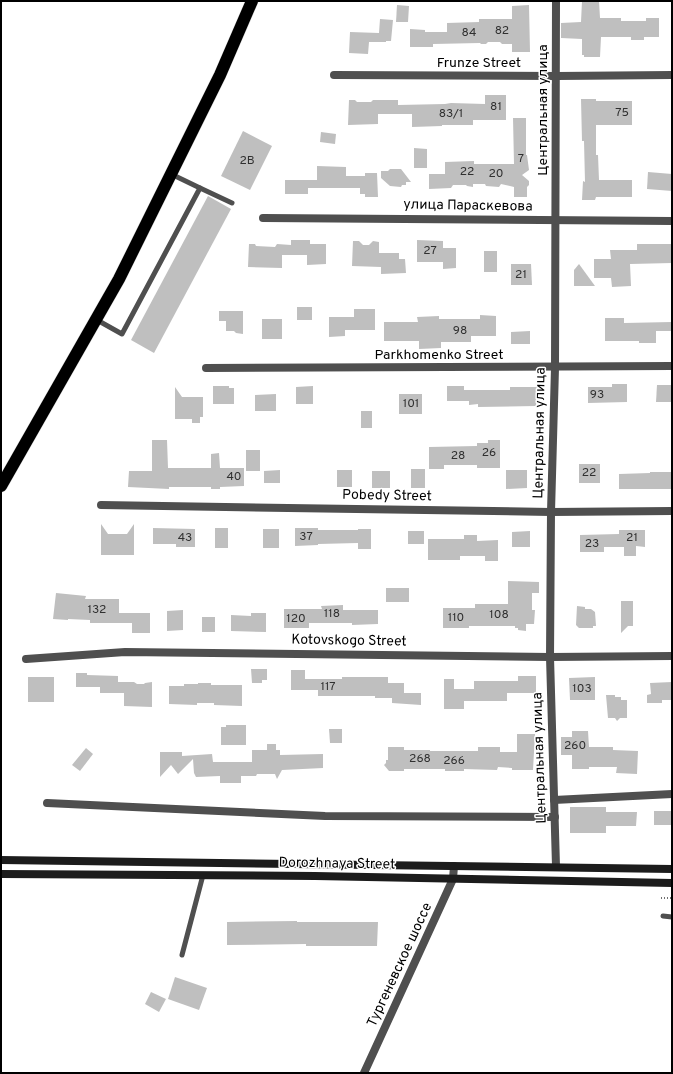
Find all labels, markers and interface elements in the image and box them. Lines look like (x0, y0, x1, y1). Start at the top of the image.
house number: 82 (495, 23, 509, 39)
house number: 84 (462, 25, 476, 41)
street label: Центральная улица (535, 44, 552, 176)
street label: Frunze Street (437, 55, 521, 72)
house number: 81 (490, 99, 502, 115)
house number: 75 (615, 105, 629, 121)
house number: 83/1 (439, 106, 463, 122)
house number: 7 (518, 151, 524, 167)
house number: 2В (239, 153, 255, 169)
house number: 22 (460, 164, 474, 180)
house number: 20 (488, 166, 504, 182)
street label: улица Параскевова (403, 196, 533, 216)
house number: 27 (423, 243, 437, 259)
house number: 21 (515, 267, 527, 283)
house number: 98 (453, 323, 467, 339)
street label: Parkhomenko Street (374, 347, 504, 364)
street label: Центральная улица (530, 367, 550, 499)
house number: 93 (590, 387, 604, 403)
house number: 101 (403, 396, 419, 412)
house number: 26 (482, 445, 496, 461)
house number: 28 (451, 448, 465, 464)
house number: 22 (582, 465, 596, 481)
house number: 40 (226, 469, 242, 485)
street label: Pobedy Street (342, 487, 432, 505)
house number: 37 (299, 529, 313, 545)
house number: 43 (178, 530, 192, 546)
house number: 21 (626, 530, 638, 546)
house number: 23 (585, 536, 599, 552)
house number: 132 (88, 602, 106, 618)
house number: 118 (324, 606, 340, 622)
house number: 108 (489, 607, 509, 623)
house number: 110 (448, 610, 464, 626)
house number: 120 (286, 611, 306, 627)
street label: Kotovskogo Street (291, 631, 407, 651)
house number: 117 (320, 679, 336, 695)
house number: 103 (572, 681, 592, 697)
street label: Центральная улица (529, 692, 551, 824)
house number: 260 (564, 738, 586, 754)
house number: 268 (409, 751, 431, 767)
house number: 266 (443, 753, 465, 769)
street label: Dorozhnaya Street (279, 854, 395, 874)
street label: Тургеневское шоссе (364, 900, 436, 1030)

